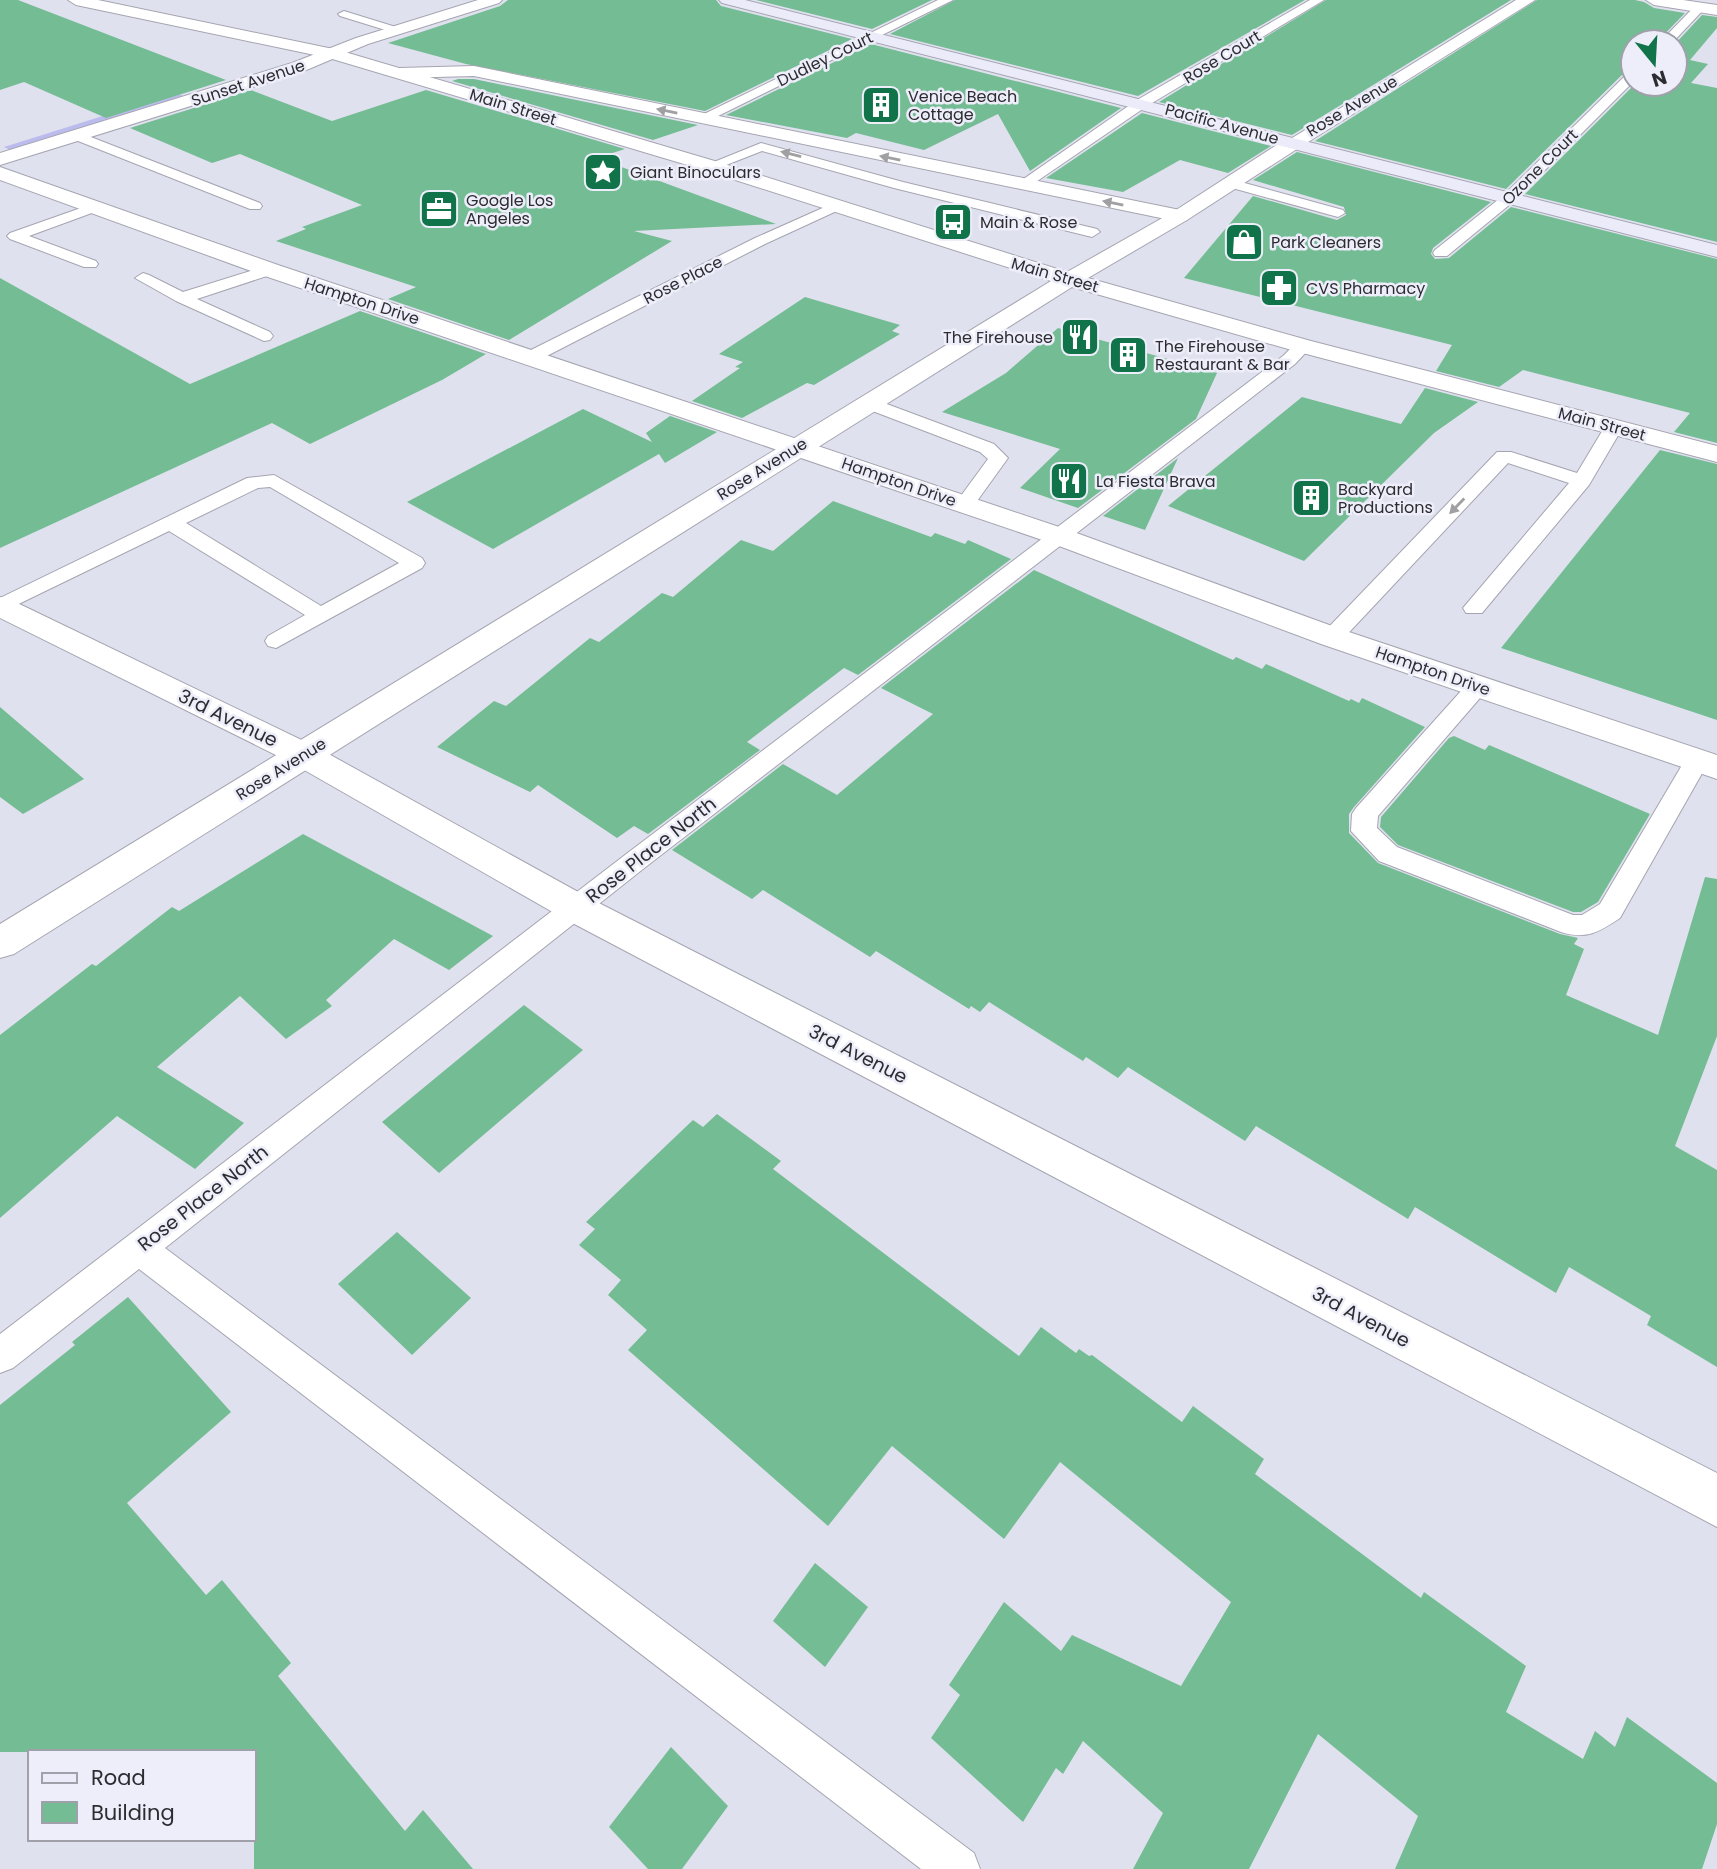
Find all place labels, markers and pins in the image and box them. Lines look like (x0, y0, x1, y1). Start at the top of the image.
building icon: Venice Beach Cottage (860, 84, 902, 126)
place label: Venice Beach Cottage (908, 85, 1017, 126)
place icon: Giant Binoculars (582, 151, 624, 193)
place label: Giant Binoculars (630, 161, 761, 184)
office icon: Google Los Angeles (418, 188, 460, 230)
place label: Google Los Angeles (466, 189, 553, 230)
bus stop icon: Main & Rose (932, 201, 974, 243)
place label: Main & Rose (980, 211, 1077, 234)
shop icon: Park Cleaners (1223, 221, 1265, 263)
place label: Park Cleaners (1271, 231, 1381, 254)
pharmacy icon: CVS Pharmacy (1258, 267, 1300, 309)
place label: CVS Pharmacy (1306, 277, 1425, 300)
restaurant icon: The Firehouse (1059, 316, 1101, 358)
place label: The Firehouse (943, 326, 1053, 349)
building icon: The Firehouse Restaurant & Bar (1107, 334, 1149, 376)
place label: The Firehouse Restaurant & Bar (1155, 335, 1290, 376)
restaurant icon: La Fiesta Brava (1048, 460, 1090, 502)
place label: La Fiesta Brava (1096, 470, 1216, 493)
building icon: Backyard Productions (1290, 477, 1332, 519)
place label: Backyard Productions (1338, 478, 1433, 519)

